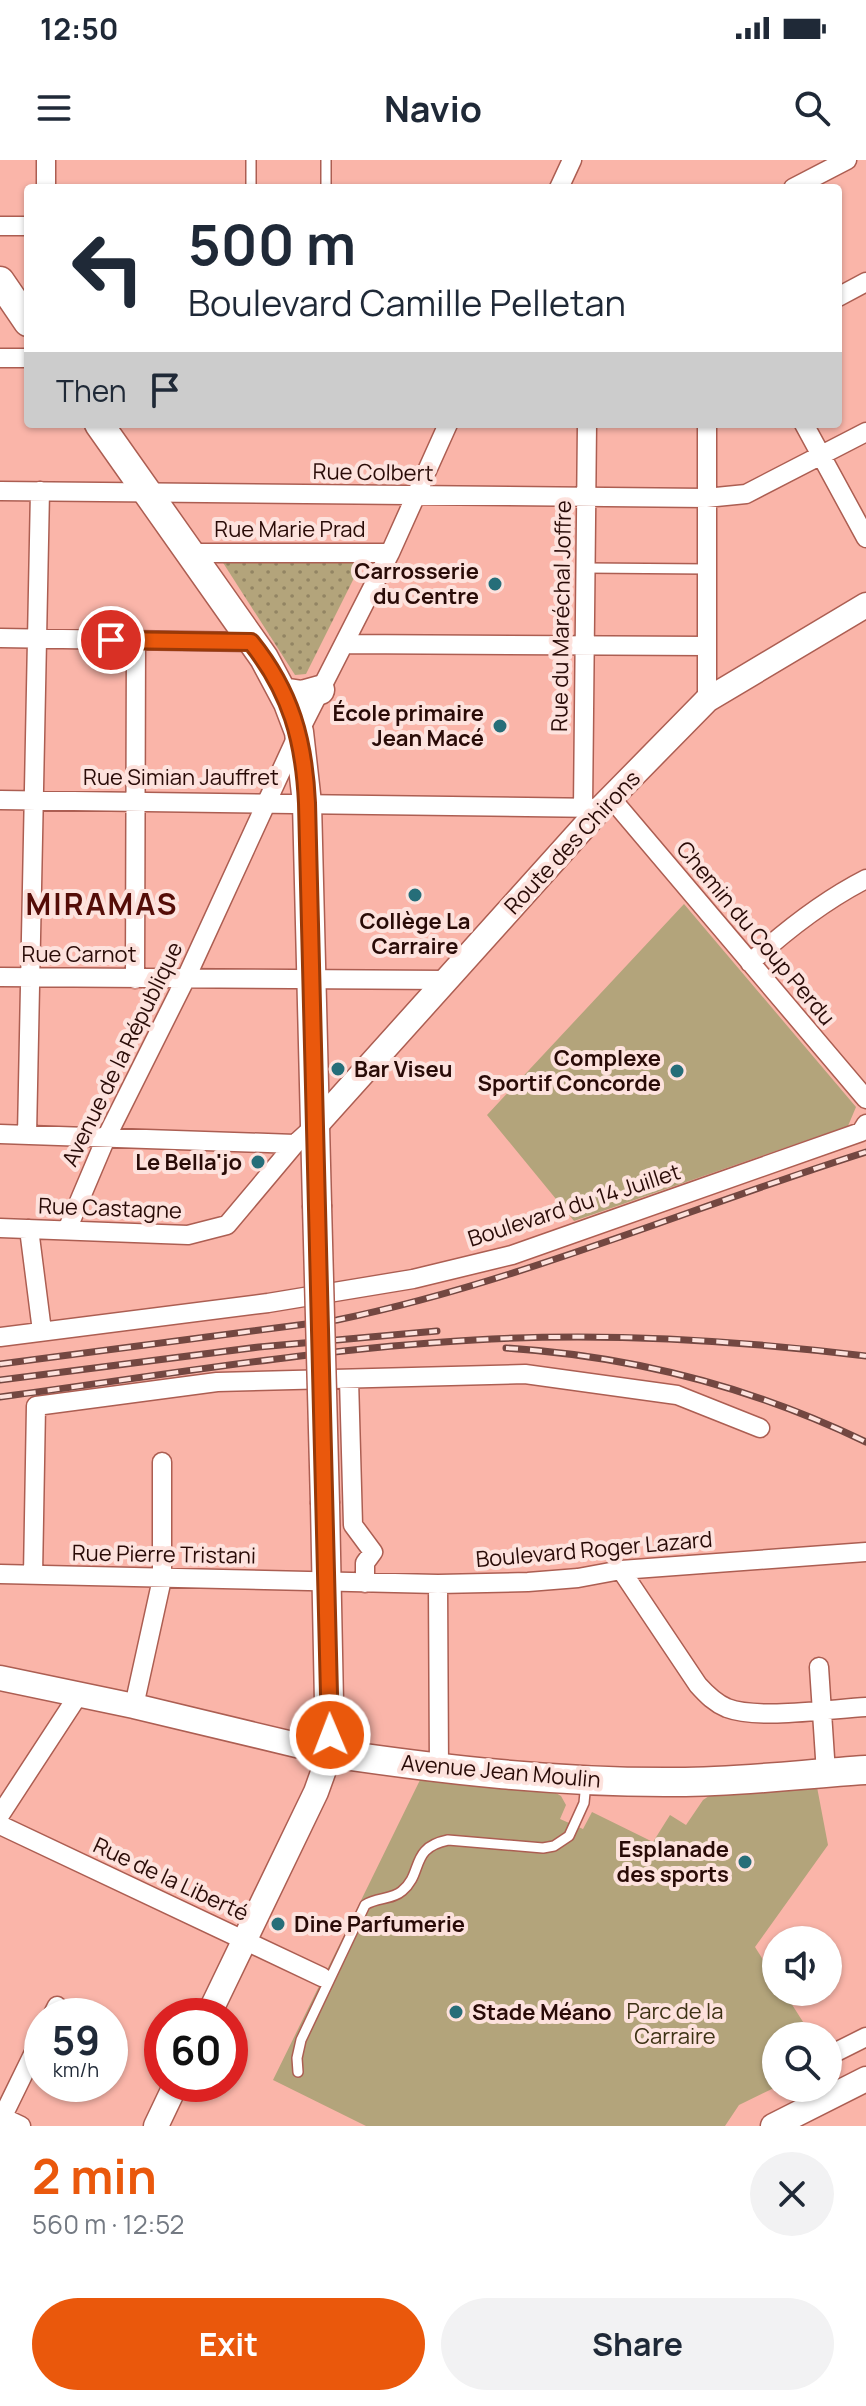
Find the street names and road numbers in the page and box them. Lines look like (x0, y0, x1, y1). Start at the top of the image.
street label: Rue Colbert (312, 456, 434, 488)
street label: Rue du Maréchal Joffre (544, 500, 578, 732)
street label: Rue Marie Prad (214, 514, 366, 544)
street label: Rue Simian Jauffret (83, 762, 279, 792)
street label: Route des Chirons (497, 763, 647, 921)
street label: Chemin du Coup Perdu (670, 834, 842, 1032)
street label: Avenue de la République (54, 937, 190, 1171)
street label: Rue Carnot (22, 939, 137, 969)
street label: Boulevard du 14 Juillet (464, 1156, 684, 1254)
street label: Rue Castagne (38, 1191, 182, 1226)
street label: Boulevard Roger Lazard (474, 1524, 714, 1574)
street label: Rue Pierre Tristani (72, 1537, 256, 1571)
street label: Avenue Jean Moulin (400, 1747, 602, 1795)
street label: Rue de la Liberté (88, 1830, 254, 1928)

